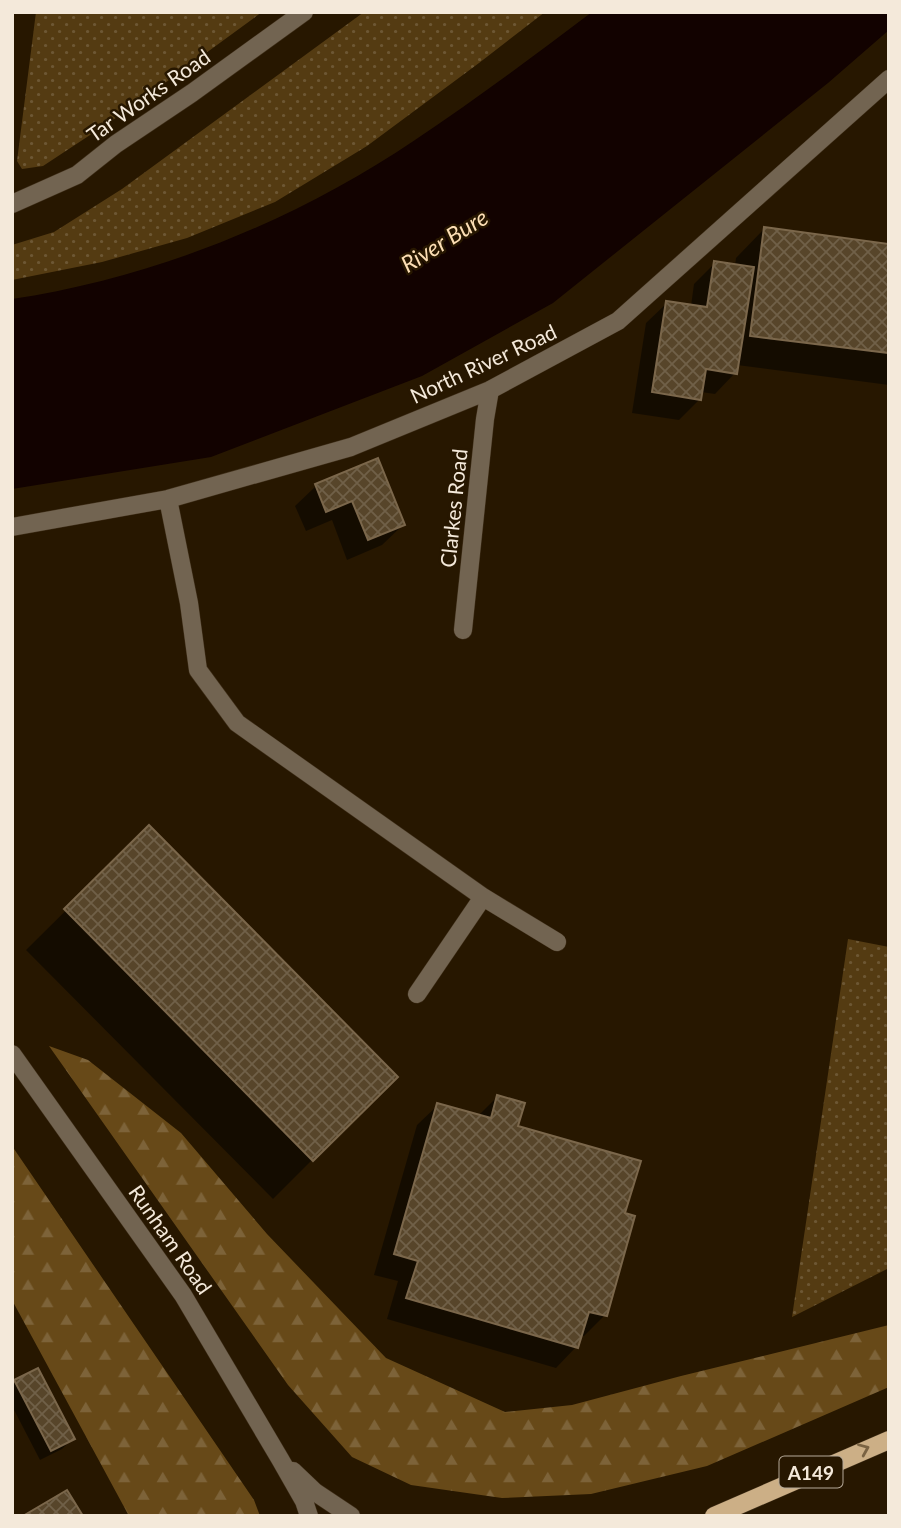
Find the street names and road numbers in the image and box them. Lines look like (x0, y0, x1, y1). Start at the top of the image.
street label: Tar Works Road (82, 43, 214, 147)
street label: North River Road (406, 318, 560, 408)
street label: Clarkes Road (434, 447, 472, 569)
street label: Runham Road (124, 1180, 218, 1298)
road number: A149 (780, 1456, 842, 1488)

